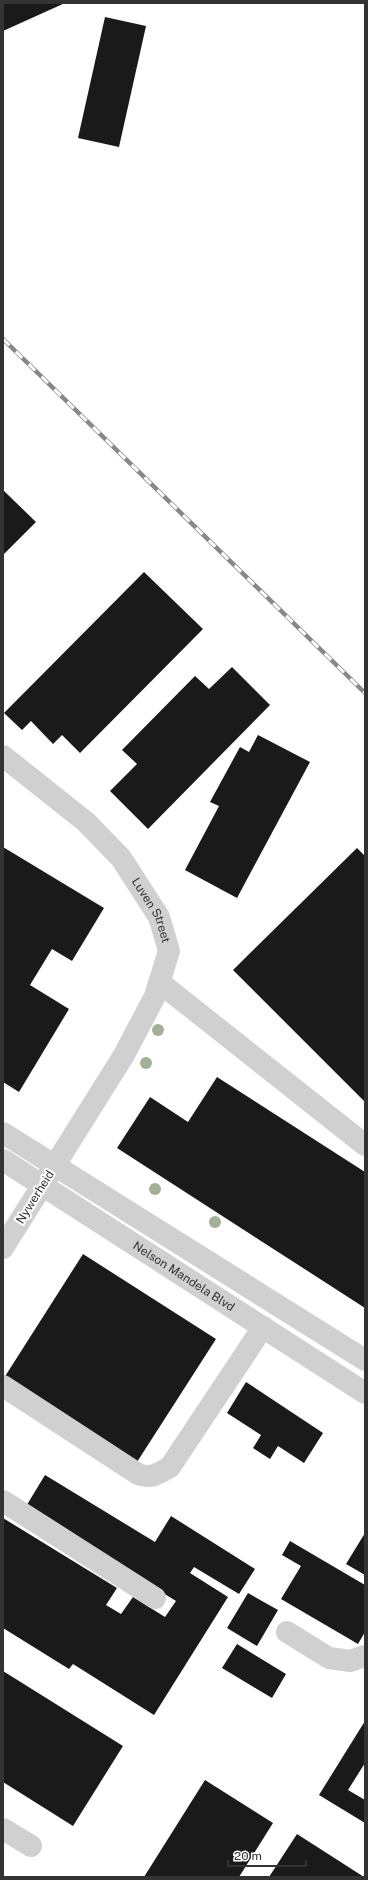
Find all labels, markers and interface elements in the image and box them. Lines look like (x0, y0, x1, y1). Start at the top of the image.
street label: Luven Street (129, 875, 173, 945)
street label: Nywerheid (13, 1168, 57, 1226)
street label: Nelson Mandela Blvd (130, 1239, 237, 1314)
scale bar (228, 1842, 306, 1868)
text: 20 m (234, 1849, 262, 1863)

